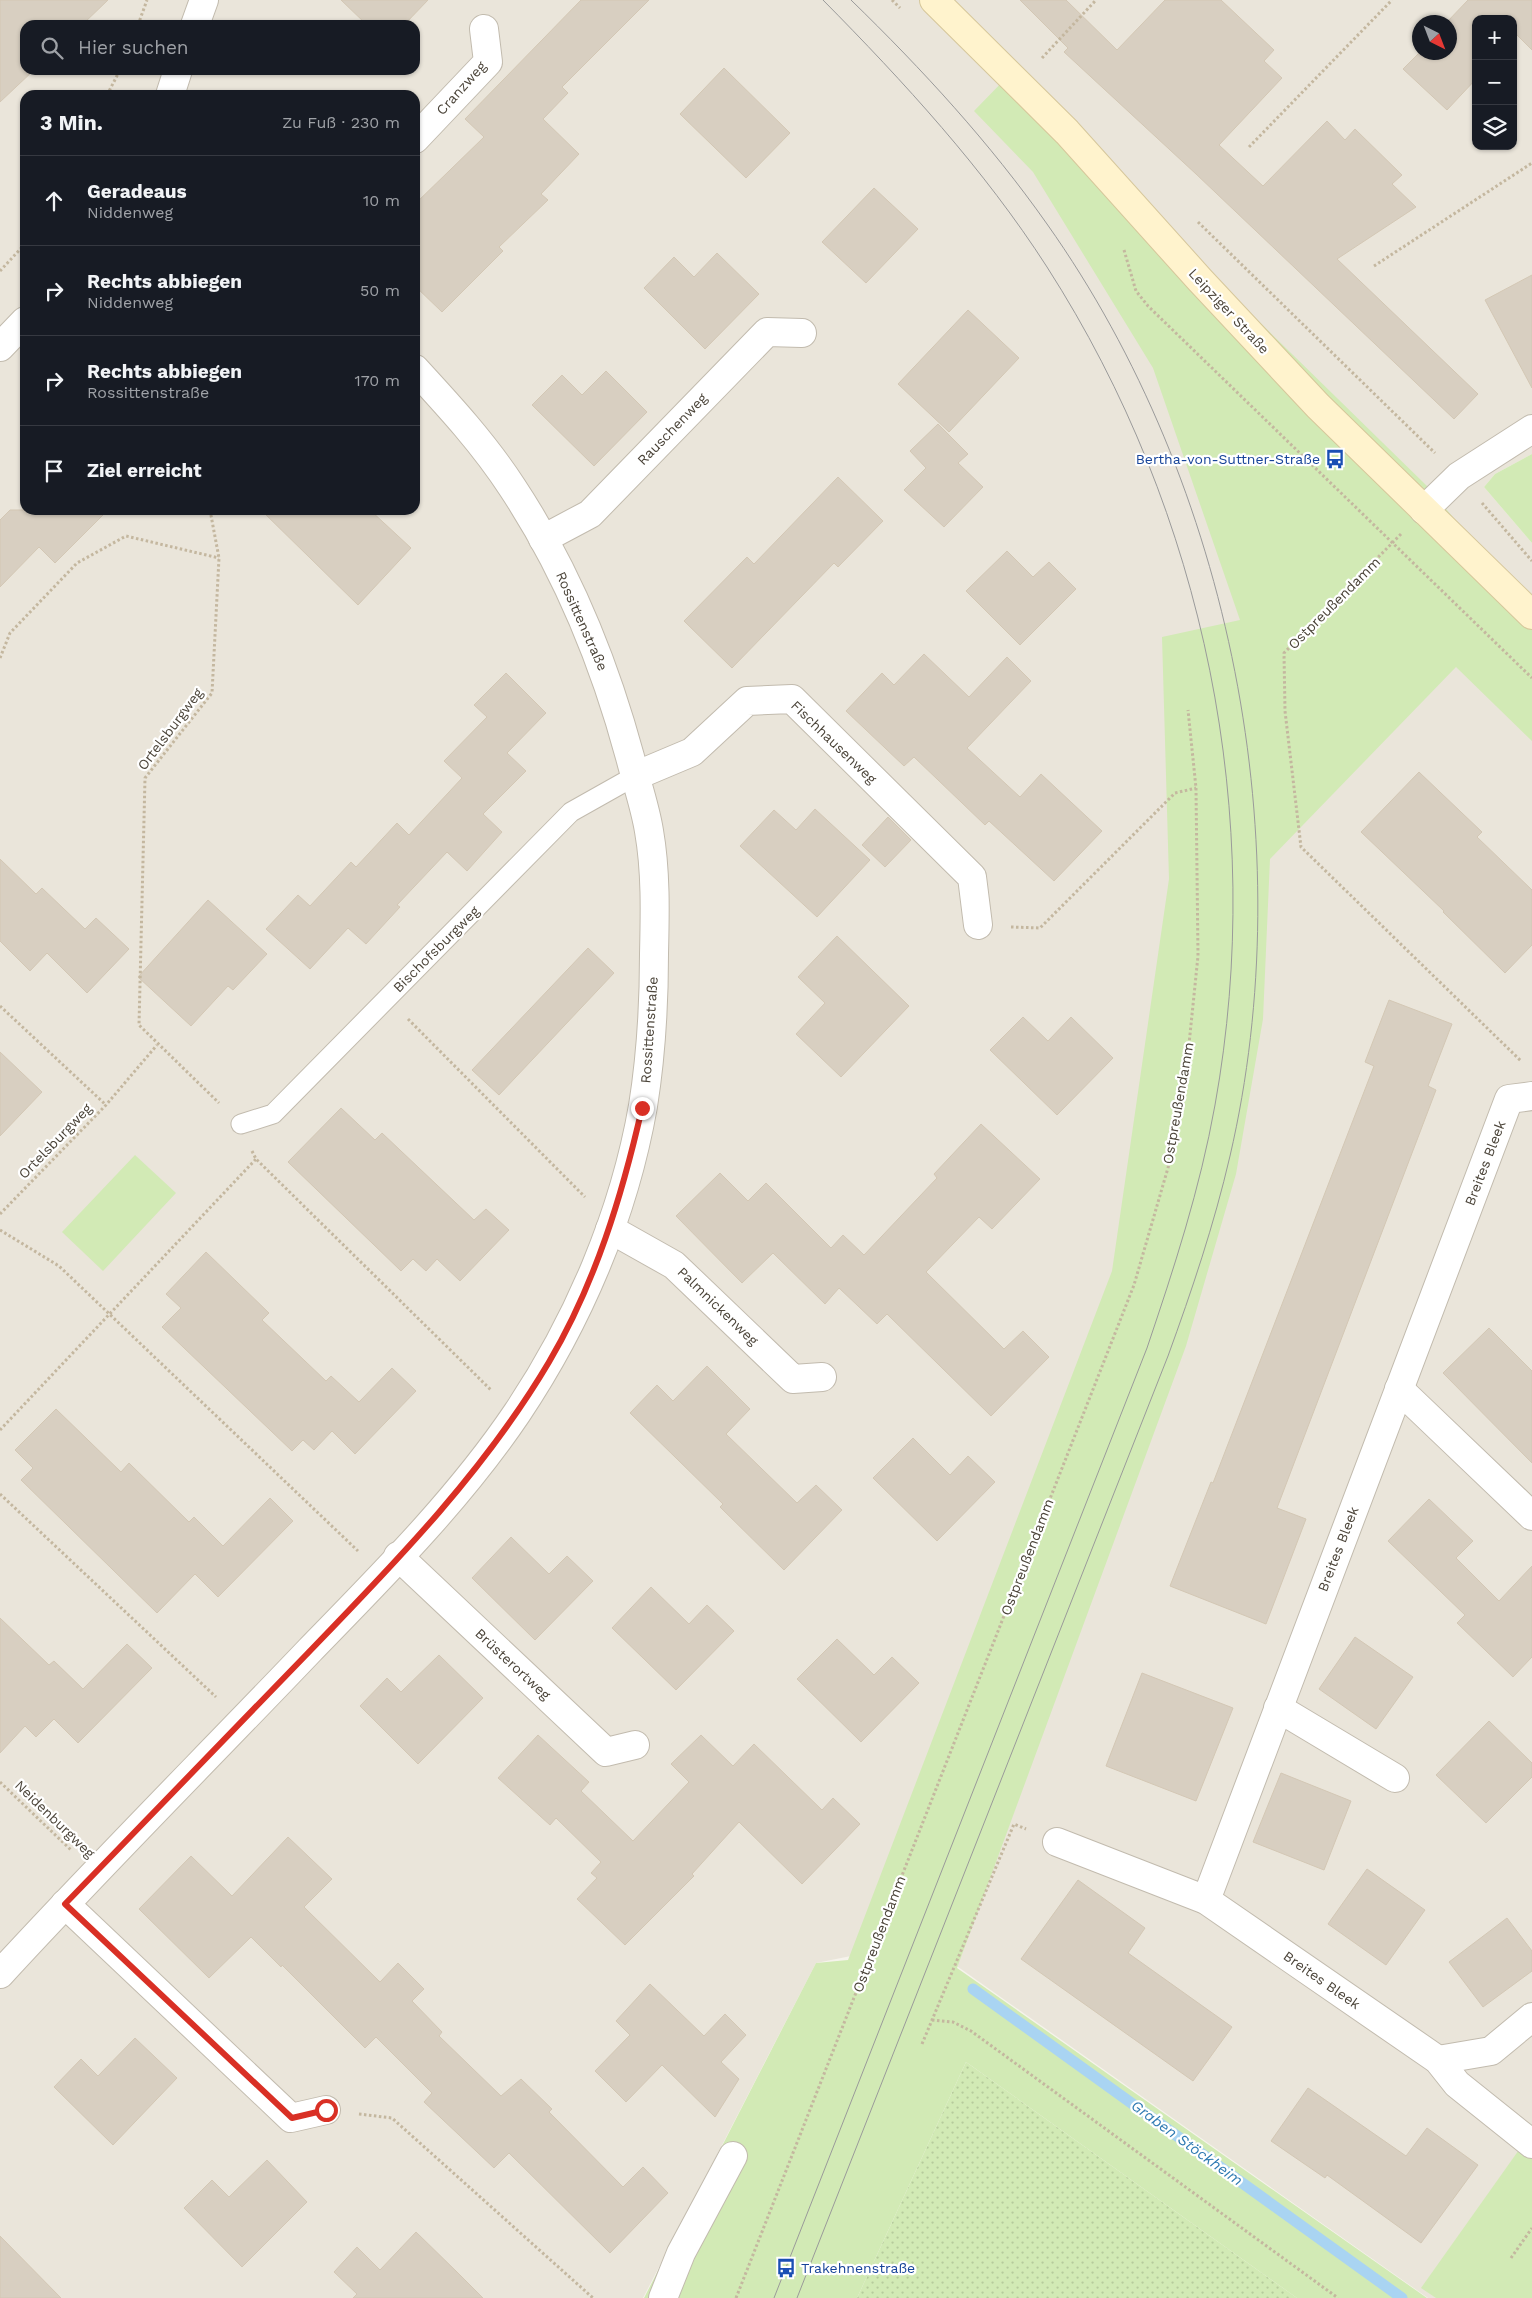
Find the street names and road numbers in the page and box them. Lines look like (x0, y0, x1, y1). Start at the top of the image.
street label: Cranzweg (433, 58, 489, 118)
street label: Leipziger Straße (1185, 265, 1273, 357)
street label: Rauschenweg (634, 389, 711, 468)
street label: Ostpreußendamm (1285, 554, 1383, 652)
street label: Rossittenstraße (553, 569, 611, 673)
street label: Ortelsburgweg (134, 684, 206, 773)
street label: Fischhausenweg (788, 697, 880, 787)
street label: Bischofsburgweg (390, 902, 483, 995)
street label: Rossittenstraße (637, 976, 661, 1084)
street label: Ostpreußendamm (1159, 1041, 1197, 1165)
street label: Ortelsburgweg (15, 1100, 95, 1182)
street label: Breites Bleek (1461, 1118, 1509, 1208)
street label: Palmnickenweg (674, 1264, 762, 1349)
street label: Ostpreußendamm (997, 1496, 1057, 1618)
street label: Breites Bleek (1314, 1504, 1362, 1594)
street label: Brüsterortweg (472, 1625, 554, 1703)
street label: Neidenburgweg (12, 1777, 99, 1861)
street label: Ostpreußendamm (849, 1873, 909, 1995)
street label: Breites Bleek (1281, 1948, 1364, 2012)

